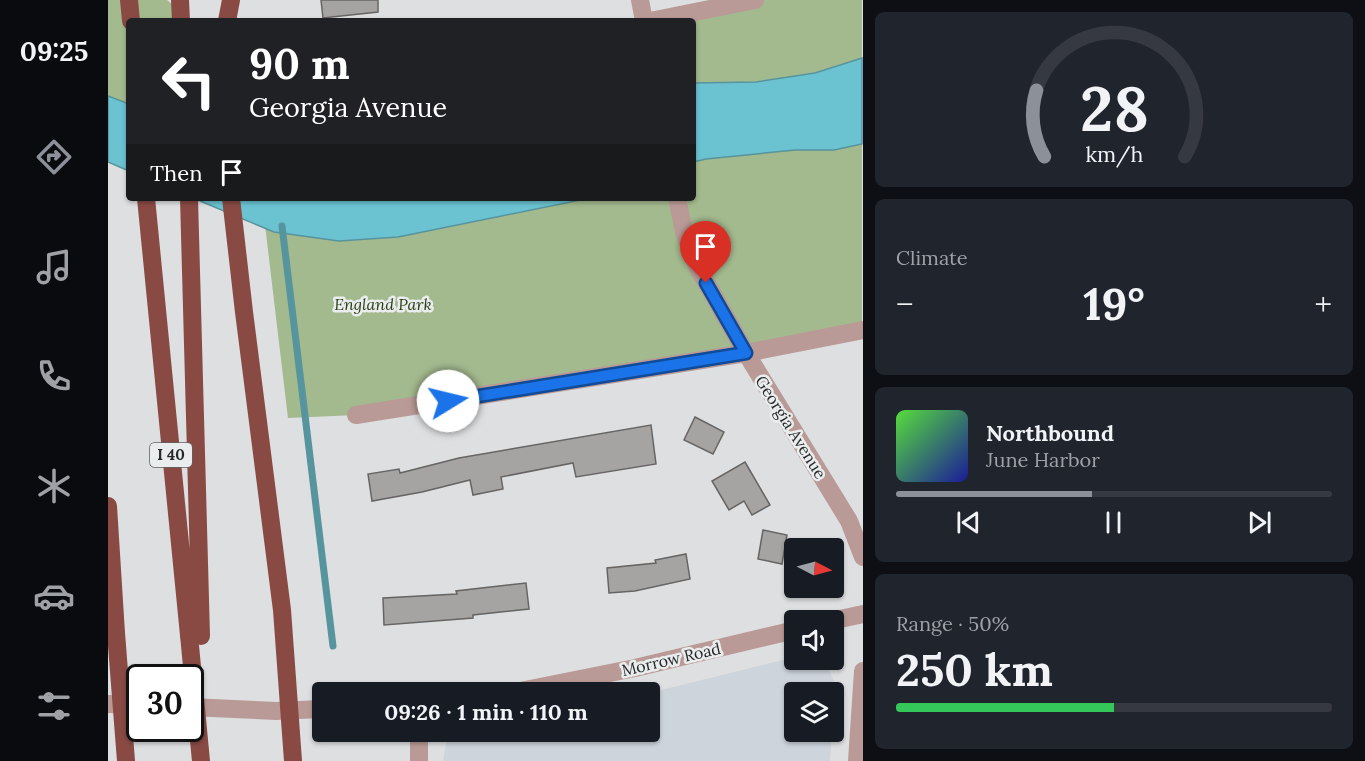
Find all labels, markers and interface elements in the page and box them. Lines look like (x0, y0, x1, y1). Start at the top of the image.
text: 09:25 (20, 34, 88, 68)
text: 90 m (249, 37, 350, 91)
icon: left (150, 42, 228, 120)
text: 28 (1080, 68, 1148, 148)
text: Georgia Avenue (249, 90, 447, 124)
icon: directions (33, 136, 75, 178)
text: km/h (1085, 140, 1143, 168)
icon: arrive (215, 156, 248, 189)
text: Then (150, 159, 203, 187)
pin (680, 221, 731, 283)
icon: arrive (689, 230, 722, 263)
text: Climate (896, 245, 968, 270)
icon: music (33, 246, 75, 288)
text: 19° (1083, 275, 1145, 332)
text: − (896, 283, 914, 325)
text: + (1314, 283, 1332, 325)
park label: England Park (334, 294, 432, 314)
icon: phone (33, 355, 75, 397)
position arrow (416, 369, 480, 433)
street label: Georgia Avenue (751, 372, 831, 482)
text: Northbound (986, 419, 1114, 447)
road number: I 40 (150, 443, 192, 467)
text: June Harbor (986, 447, 1100, 472)
icon: climate (33, 465, 75, 507)
icon: previous (952, 506, 985, 539)
icon: pause (1097, 506, 1130, 539)
icon: next (1243, 506, 1276, 539)
north arrow (784, 538, 844, 598)
map controls (784, 538, 844, 742)
icon: car (33, 575, 75, 617)
button: sound (784, 610, 844, 670)
text: Range · 50% (896, 611, 1009, 636)
street label: Morrow Road (620, 638, 723, 680)
text: 250 km (896, 641, 1053, 698)
speed limit sign: 30 (126, 664, 204, 742)
button: layers (784, 682, 844, 742)
icon: filters (33, 685, 75, 727)
text: 09:26 · 1 min · 110 m (384, 698, 588, 726)

